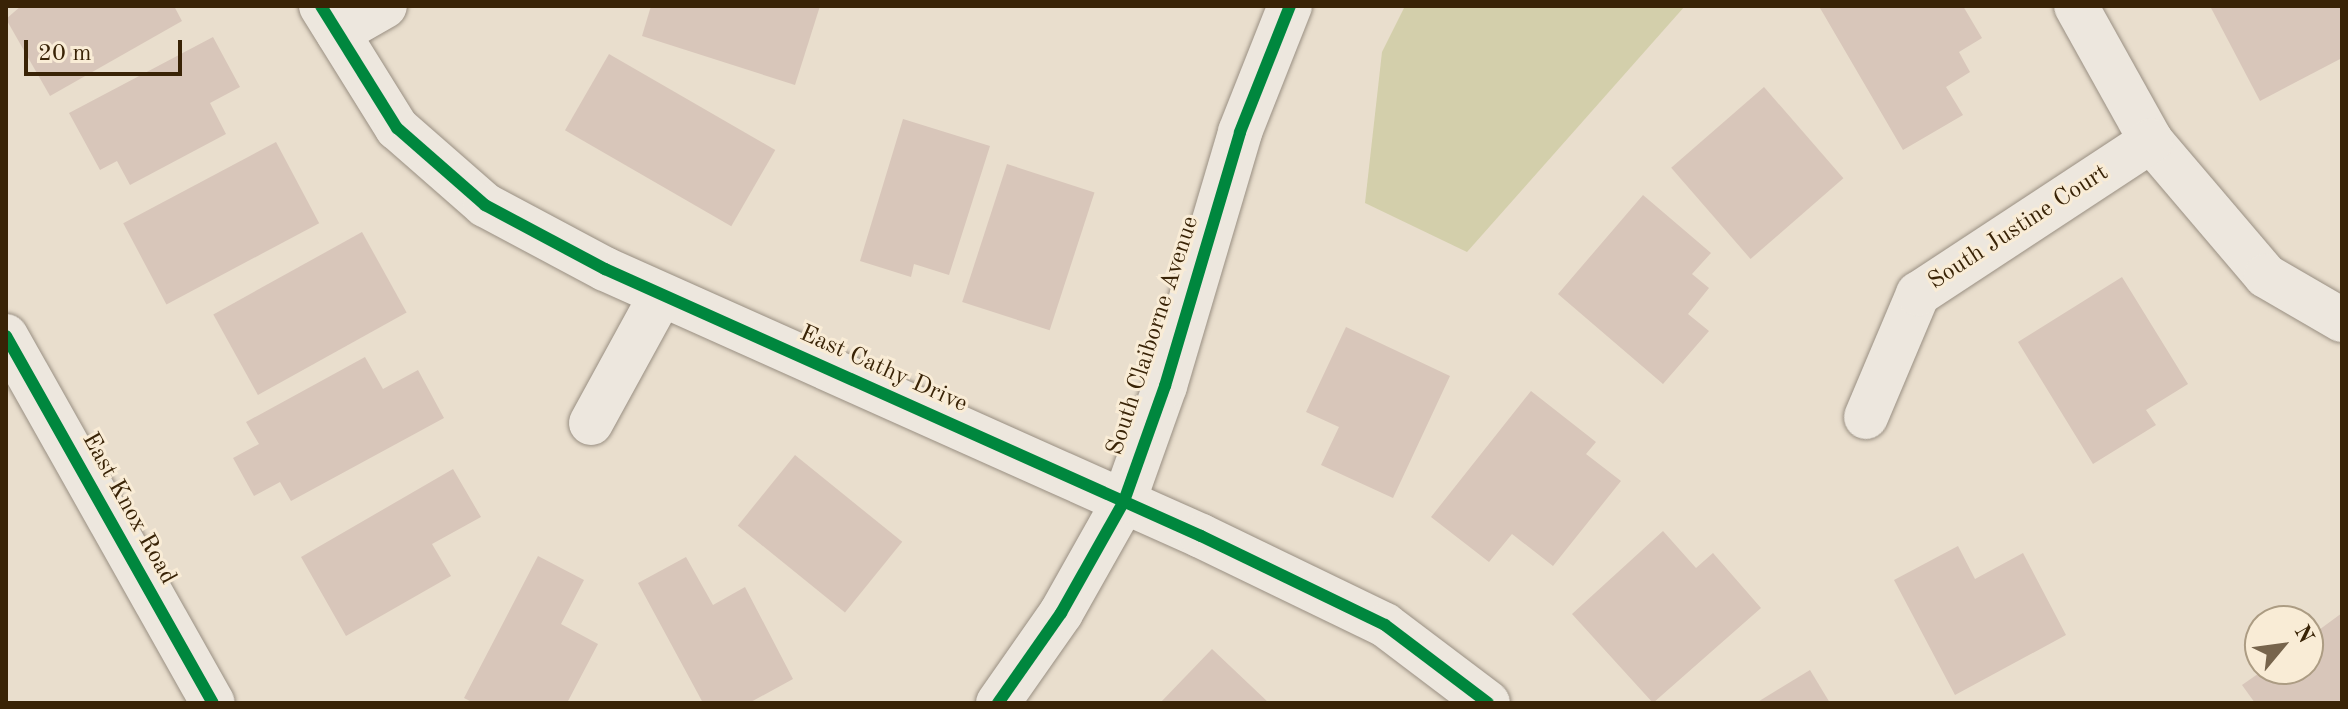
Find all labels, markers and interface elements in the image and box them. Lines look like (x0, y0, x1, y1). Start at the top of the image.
scale bar (28, 24, 186, 74)
text: 20 m (38, 42, 92, 66)
street label: South Justine Court (1924, 159, 2114, 297)
street label: South Claiborne Avenue (1102, 213, 1206, 459)
street label: East Cathy Drive (795, 320, 971, 420)
street label: East Knox Road (74, 428, 182, 590)
north arrow (2244, 605, 2324, 685)
text: N (2290, 622, 2317, 647)

